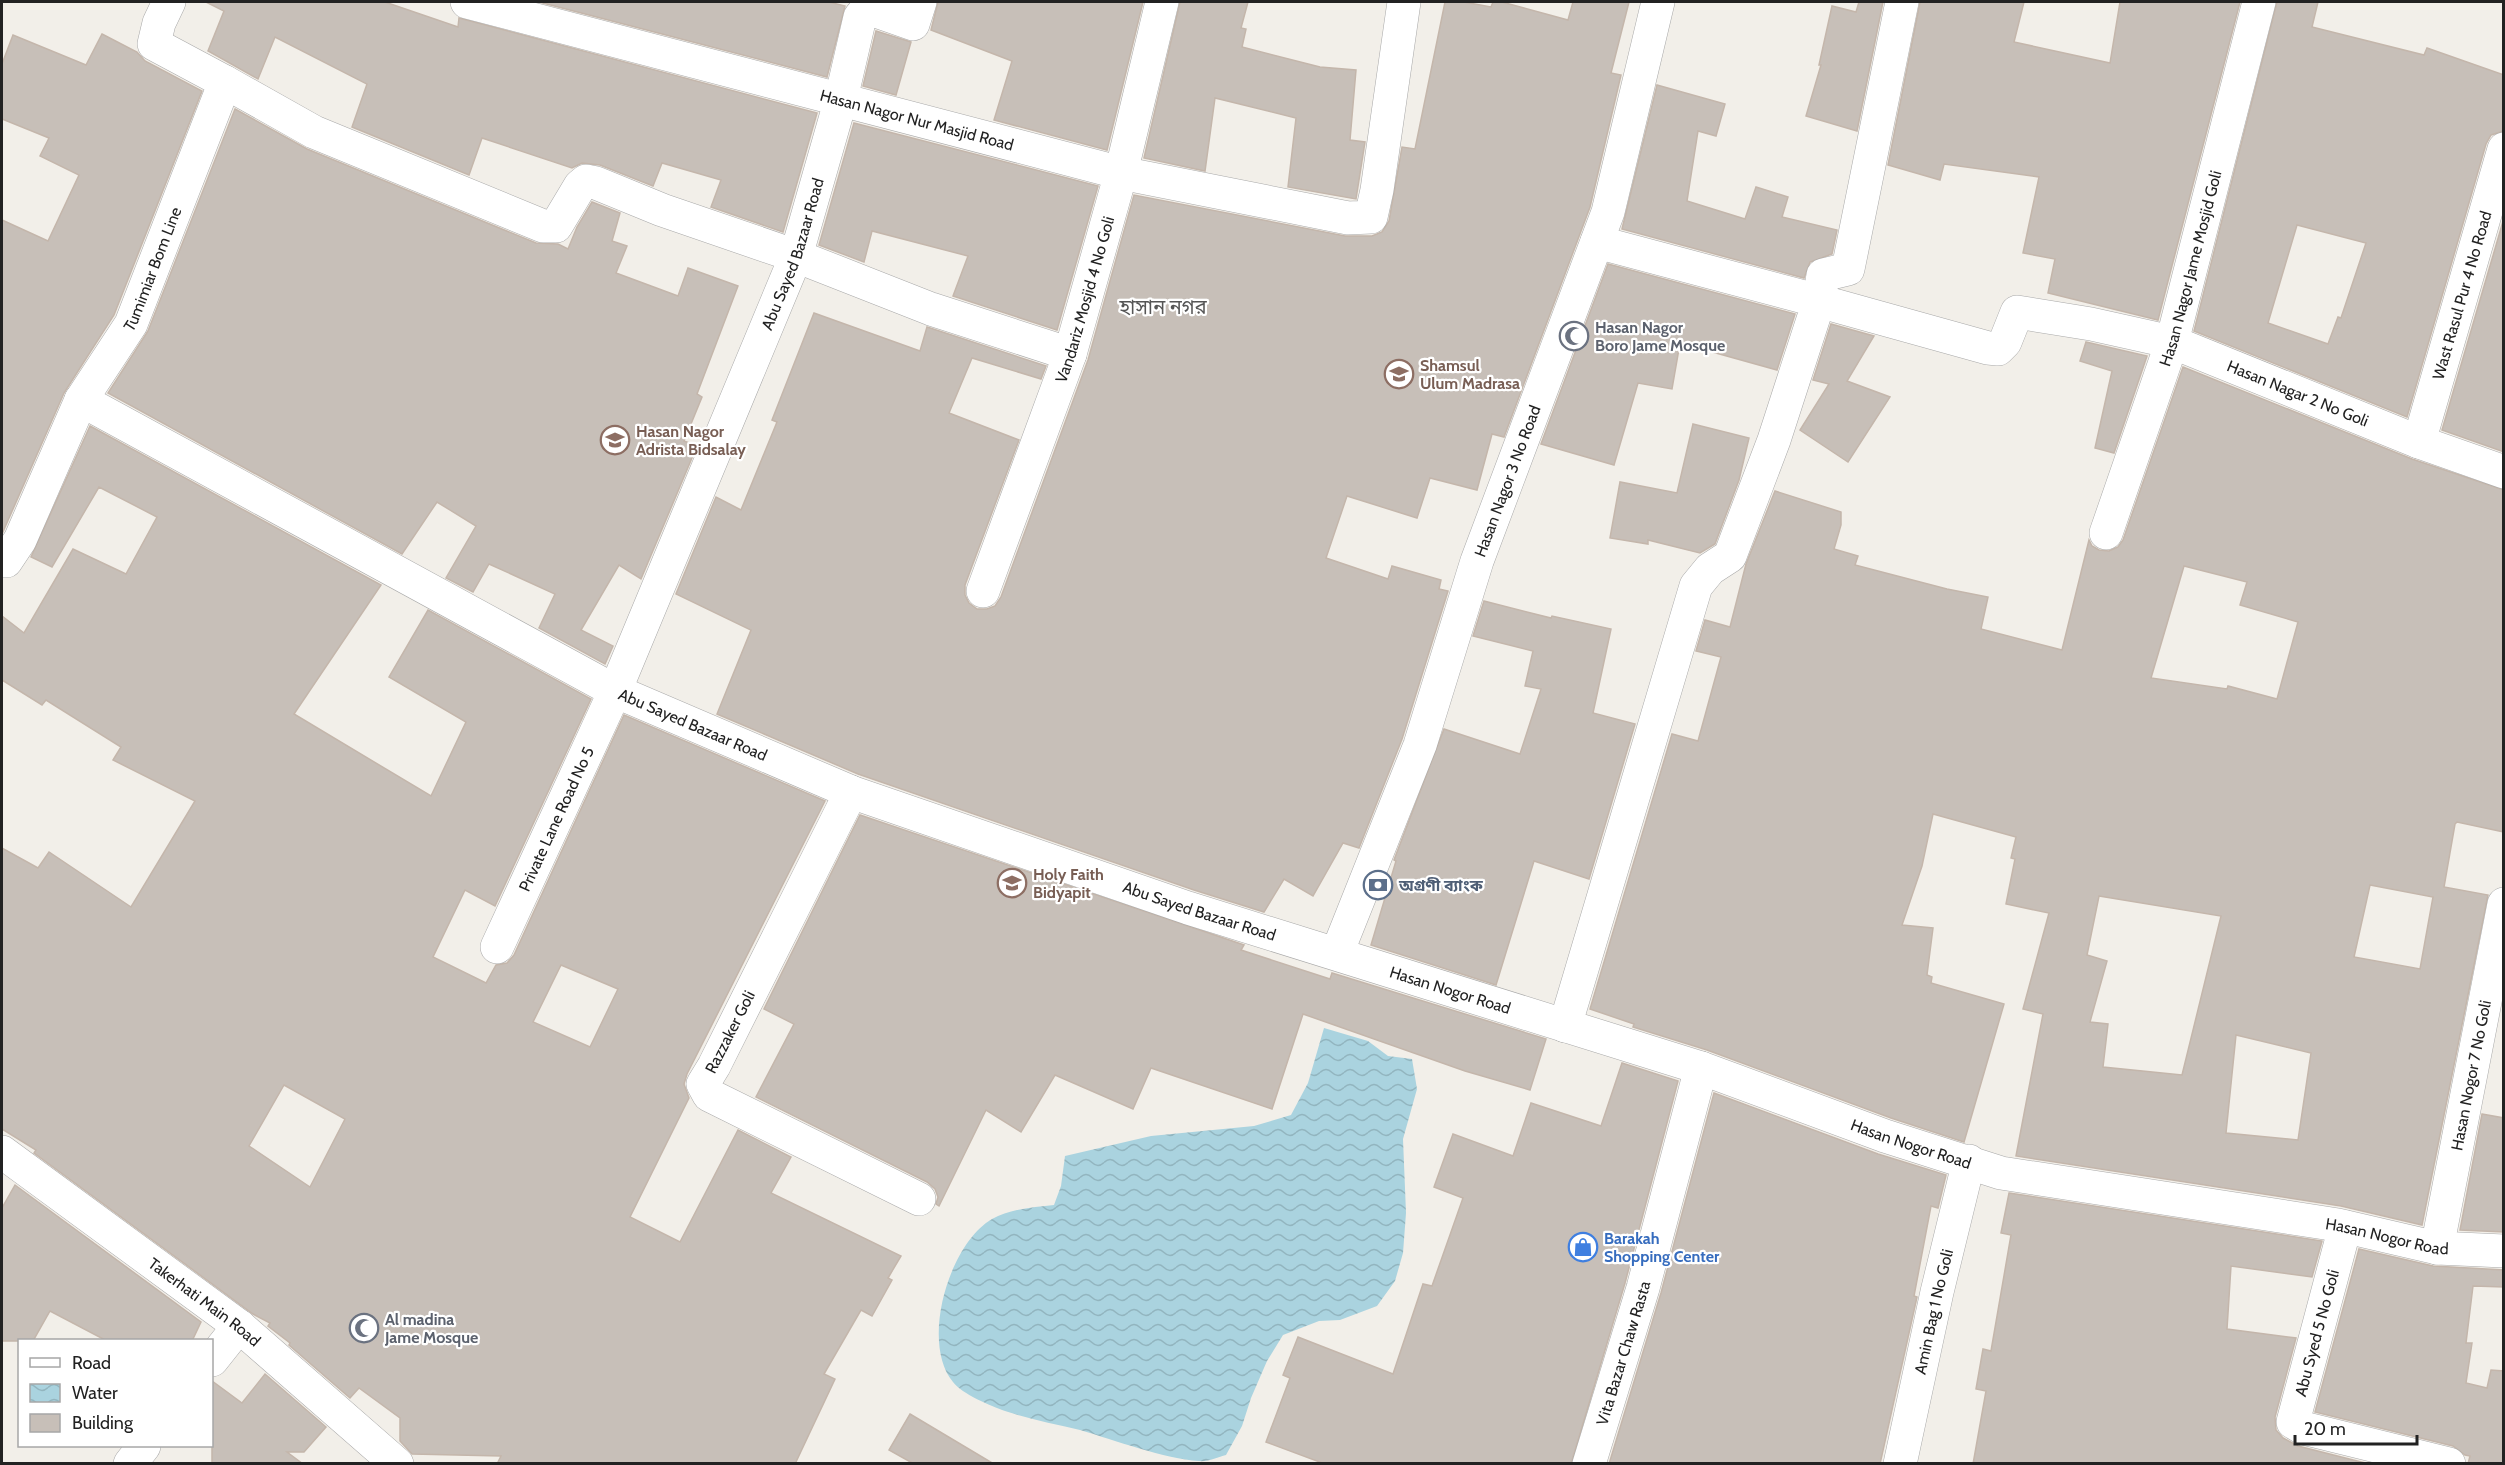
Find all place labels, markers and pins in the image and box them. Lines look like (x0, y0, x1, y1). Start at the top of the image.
place label: Hasan Nagor Boro Jame Mosque (1595, 318, 1725, 355)
mosque icon: Hasan Nagor Boro Jame Mosque (1558, 320, 1590, 352)
place label: Shamsul Ulum Madrasa (1420, 356, 1520, 393)
school or university icon: Shamsul Ulum Madrasa (1383, 358, 1415, 390)
place label: Hasan Nagor Adrista Bidsalay (636, 422, 746, 459)
school or university icon: Hasan Nagor Adrista Bidsalay (599, 424, 631, 456)
place label: Holy Faith Bidyapit (1033, 865, 1104, 902)
school or university icon: Holy Faith Bidyapit (996, 867, 1028, 899)
bank icon: অগ্রণী ব্যাংক (1362, 869, 1394, 901)
place label: অগ্রণী ব্যাংক (1398, 876, 1484, 895)
place label: Barakah Shopping Center (1604, 1229, 1720, 1266)
shop icon: Barakah Shopping Center (1567, 1231, 1599, 1263)
place label: Al madina Jame Mosque (384, 1310, 478, 1347)
mosque icon: Al madina Jame Mosque (348, 1312, 380, 1344)

